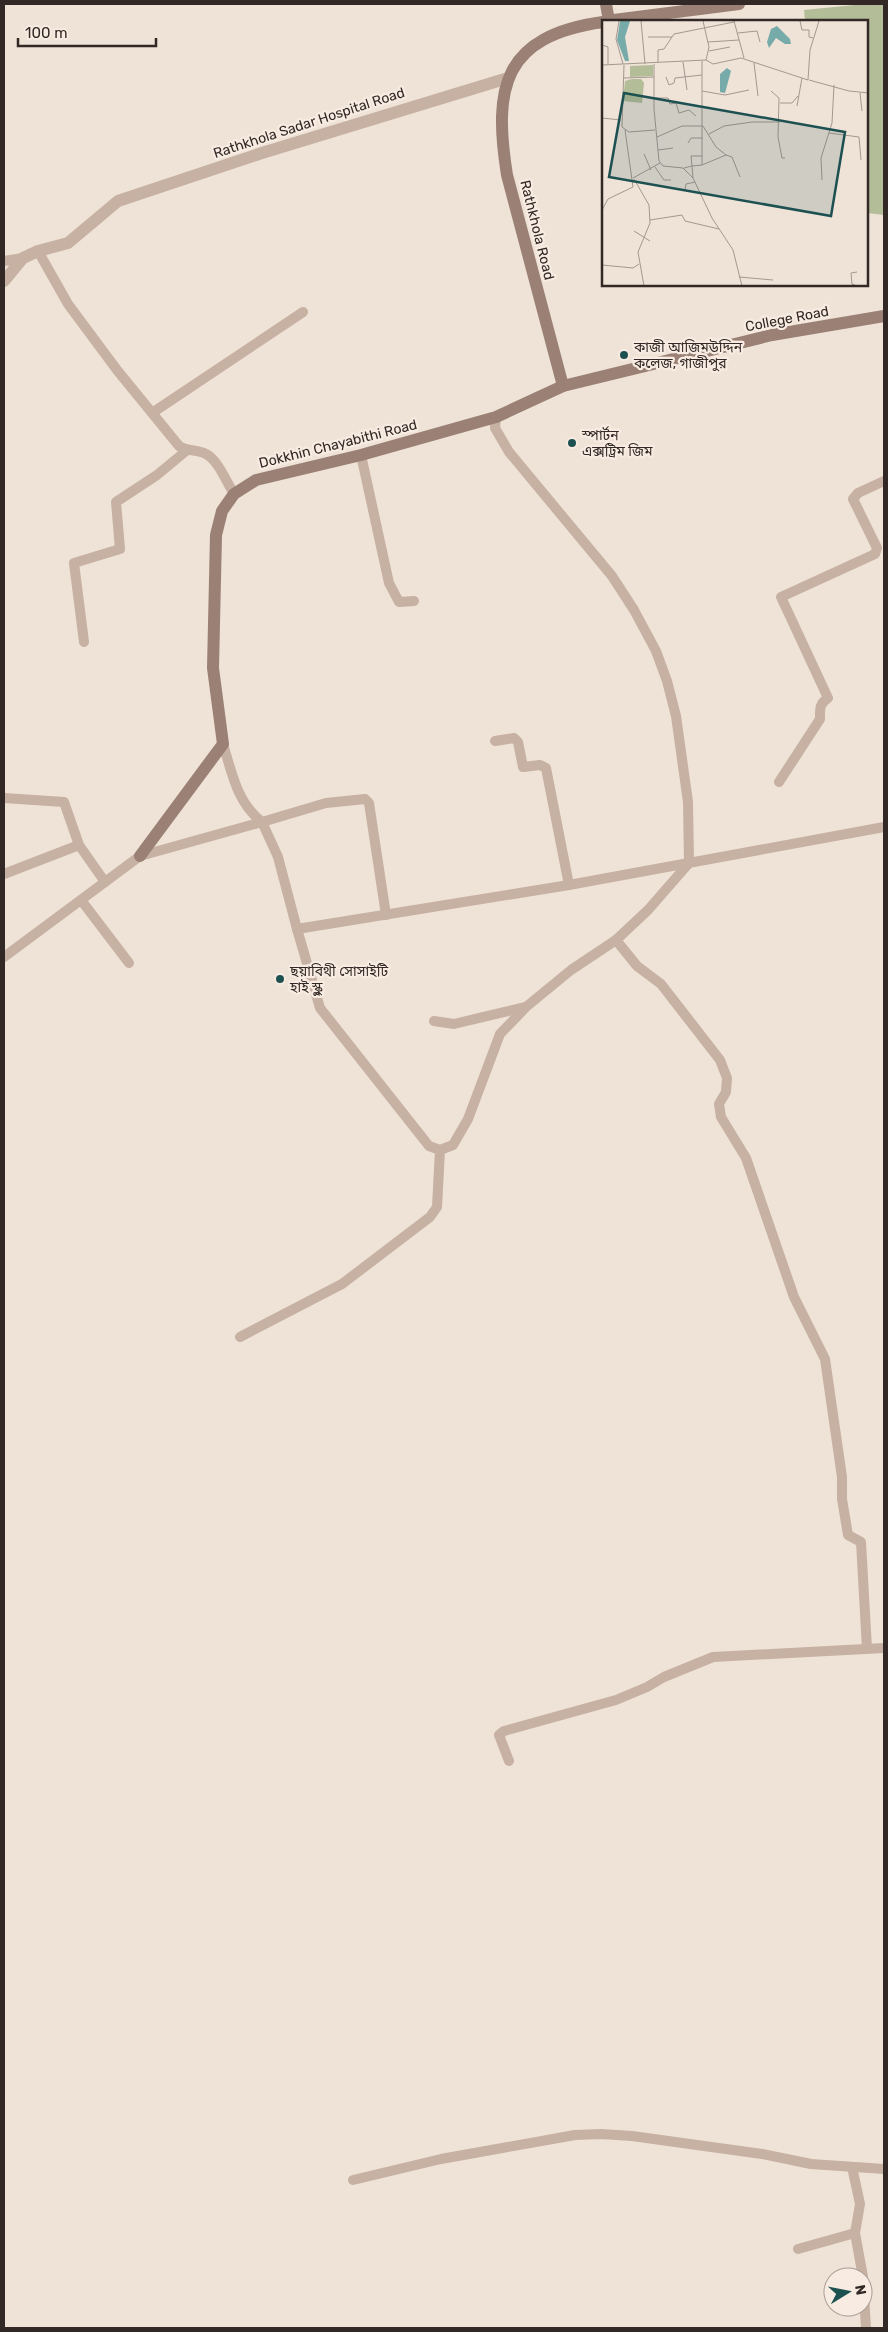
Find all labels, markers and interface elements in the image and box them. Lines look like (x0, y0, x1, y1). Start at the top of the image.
scale bar (18, 15, 155, 47)
inset map (602, 20, 868, 286)
text: 100 m (25, 24, 67, 42)
street label: Rathkhola Sadar Hospital Road (211, 84, 407, 162)
street label: Rathkhola Road (516, 178, 558, 282)
street label: College Road (744, 303, 830, 335)
place label: কাজী আজিমউদ্দিন কলেজ, গাজীপুর (633, 339, 743, 372)
marker: কাজী আজিমউদ্দিন কলেজ, গাজীপুর (618, 349, 630, 361)
street label: Dokkhin Chayabithi Road (257, 416, 419, 472)
place label: স্পার্টন এক্সট্রিম জিম (581, 426, 653, 460)
marker: স্পার্টন এক্সট্রিম জিম (566, 437, 578, 449)
place label: ছয়াবিথী সোসাইটি হাই স্কুল (289, 963, 388, 996)
marker: ছয়াবিথী সোসাইটি হাই স্কুল (274, 973, 286, 985)
north arrow (823, 2267, 873, 2317)
text: N (851, 2283, 870, 2296)

